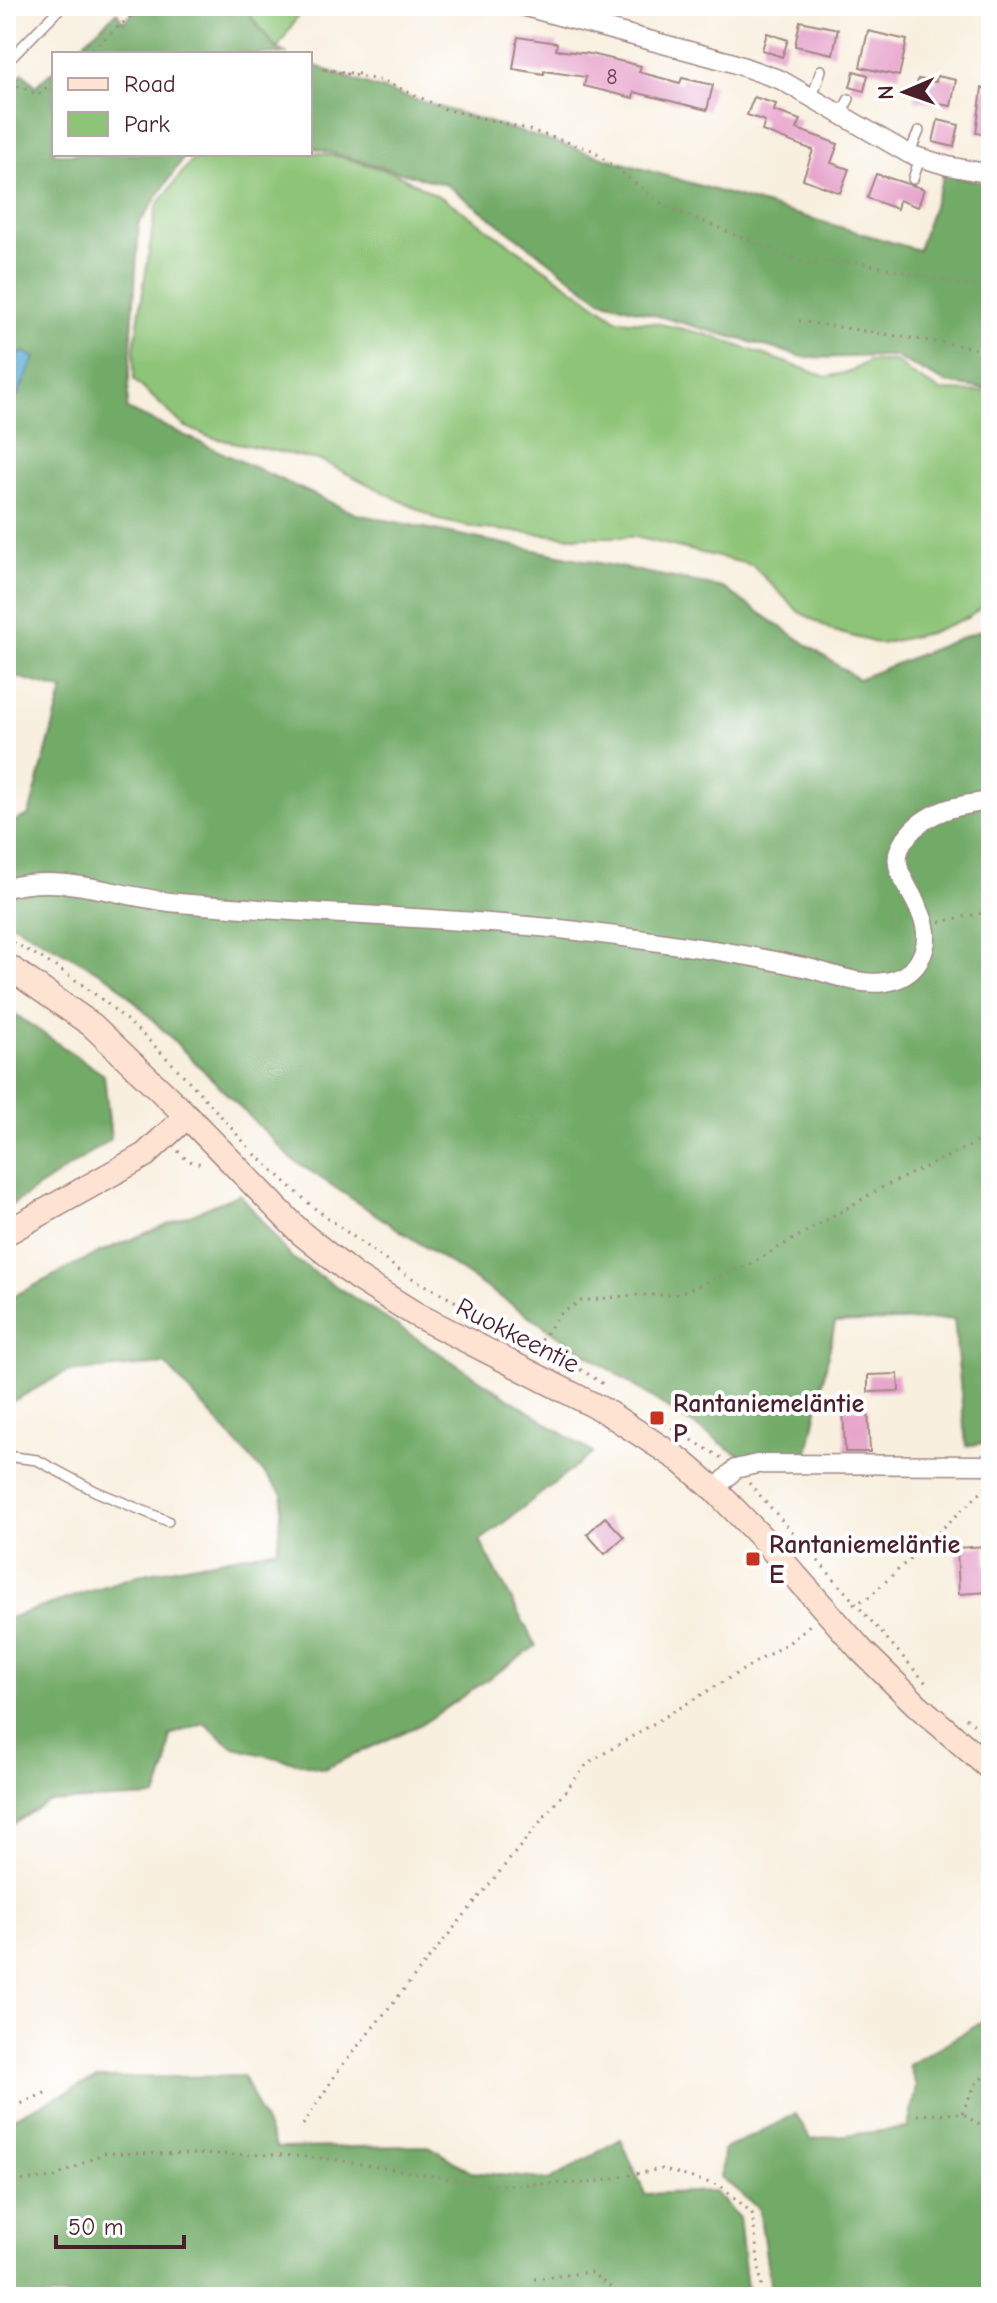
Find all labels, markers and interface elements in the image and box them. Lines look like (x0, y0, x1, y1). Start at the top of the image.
legend (52, 52, 312, 156)
north arrow (865, 52, 945, 132)
house number: 8 (606, 64, 618, 90)
text: Road (124, 70, 176, 98)
text: N (873, 85, 899, 100)
text: Park (124, 110, 170, 138)
street label: Ruokkeentie (451, 1292, 584, 1380)
place label: Rantaniemeläntie P (673, 1389, 865, 1449)
marker: Rantaniemeläntie P (648, 1409, 666, 1427)
place label: Rantaniemeläntie E (769, 1530, 961, 1590)
marker: Rantaniemeläntie E (744, 1550, 762, 1568)
scale bar (56, 2199, 184, 2249)
text: 50 m (68, 2213, 124, 2241)

